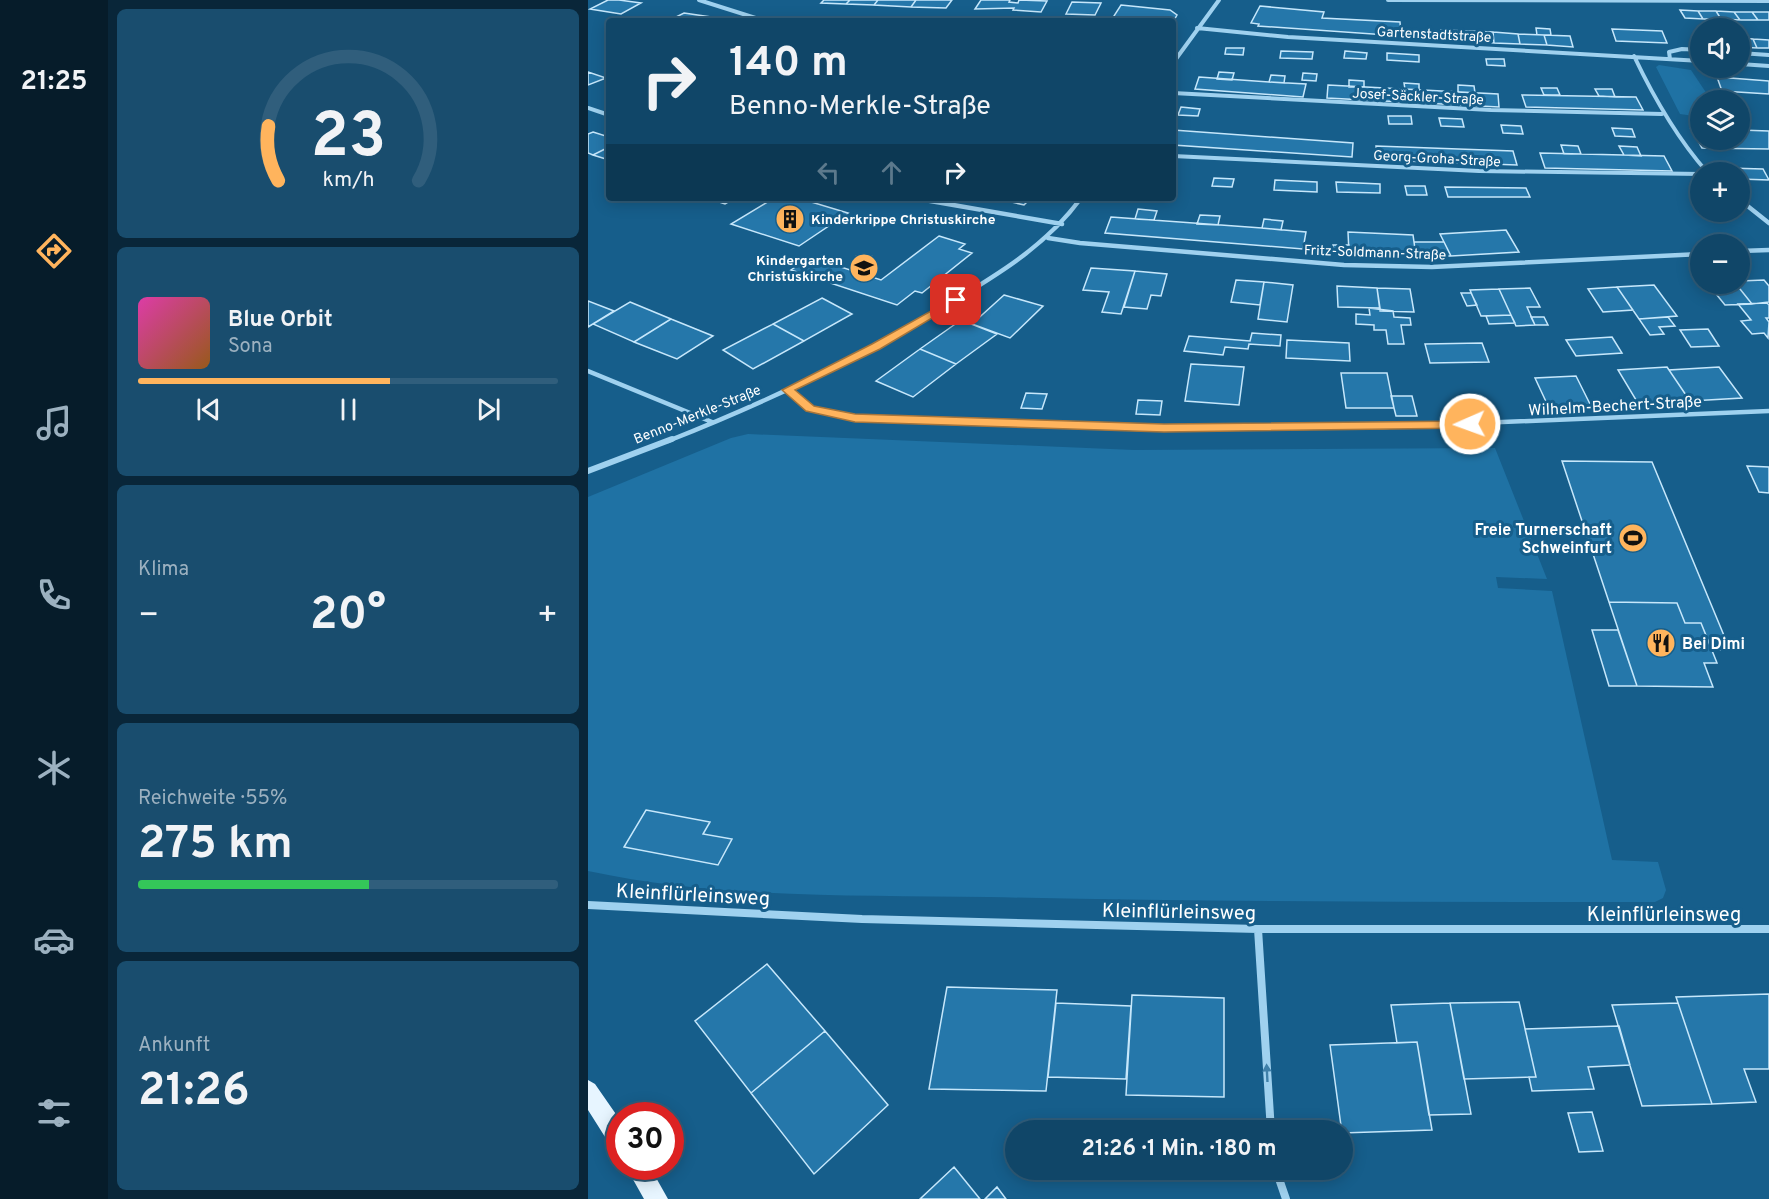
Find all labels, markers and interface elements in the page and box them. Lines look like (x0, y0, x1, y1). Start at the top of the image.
map controls (1690, 18, 1750, 294)
button: sound (1690, 18, 1750, 78)
street label: Gartenstadtstraße (1376, 24, 1492, 47)
text: 140 m (729, 38, 848, 91)
icon: right (630, 42, 708, 120)
text: 21:25 (21, 65, 87, 99)
street label: Josef-Säckler-Straße (1352, 86, 1484, 109)
text: Benno-Merkle-Straße (729, 90, 991, 124)
button: layers (1690, 90, 1750, 150)
text: 23 (310, 100, 386, 179)
street label: Georg-Groha-Straße (1373, 148, 1501, 171)
icon: left (812, 156, 845, 189)
icon: ahead (875, 156, 908, 189)
icon: right (938, 156, 971, 189)
button: + (1690, 162, 1750, 222)
text: km/h (322, 167, 374, 194)
building icon: Kinderkrippe Christuskirche (774, 203, 806, 235)
place label: Kinderkrippe Christuskirche (811, 212, 996, 229)
icon: directions (33, 230, 75, 272)
button: − (1690, 234, 1750, 294)
street label: Fritz-Soldmann-Straße (1304, 243, 1446, 264)
school or university icon: Kindergarten Christuskirche (848, 252, 880, 284)
place label: Kindergarten Christuskirche (747, 253, 843, 286)
pin (930, 274, 981, 325)
icon: arrive (939, 283, 972, 316)
text: Blue Orbit (228, 307, 333, 334)
text: Sona (228, 334, 273, 360)
street label: Benno-Merkle-Straße (631, 382, 764, 449)
position arrow (1438, 392, 1502, 456)
street label: Wilhelm-Bechert-Straße (1528, 392, 1702, 422)
icon: previous (192, 393, 225, 426)
icon: pause (332, 393, 365, 426)
icon: next (472, 393, 505, 426)
icon: music (33, 402, 75, 444)
place label: Freie Turnerschaft Schweinfurt (1475, 521, 1612, 559)
sports icon: Freie Turnerschaft Schweinfurt (1617, 522, 1649, 554)
text: Klima (138, 557, 189, 583)
icon: phone (33, 574, 75, 616)
text: 20° (310, 588, 386, 645)
text: − (138, 596, 159, 638)
text: + (537, 596, 558, 638)
restaurant icon: Bei Dimi (1645, 627, 1677, 659)
place label: Bei Dimi (1682, 635, 1745, 655)
icon: climate (33, 747, 75, 789)
text: Reichweite · 55% (138, 786, 287, 812)
text: 275 km (138, 817, 293, 874)
street label: Kleinflürleinsweg (615, 879, 771, 913)
street label: Kleinflürleinsweg (1102, 899, 1256, 927)
street label: Kleinflürleinsweg (1587, 903, 1741, 929)
icon: car (33, 919, 75, 961)
text: Ankunft (138, 1033, 210, 1059)
one-way arrow (1262, 1063, 1272, 1082)
text: 21:26 (138, 1064, 250, 1121)
icon: filters (33, 1092, 75, 1134)
speed limit sign: 30 (606, 1102, 684, 1180)
text: 21:26 · 1 Min. · 180 m (1082, 1136, 1276, 1163)

